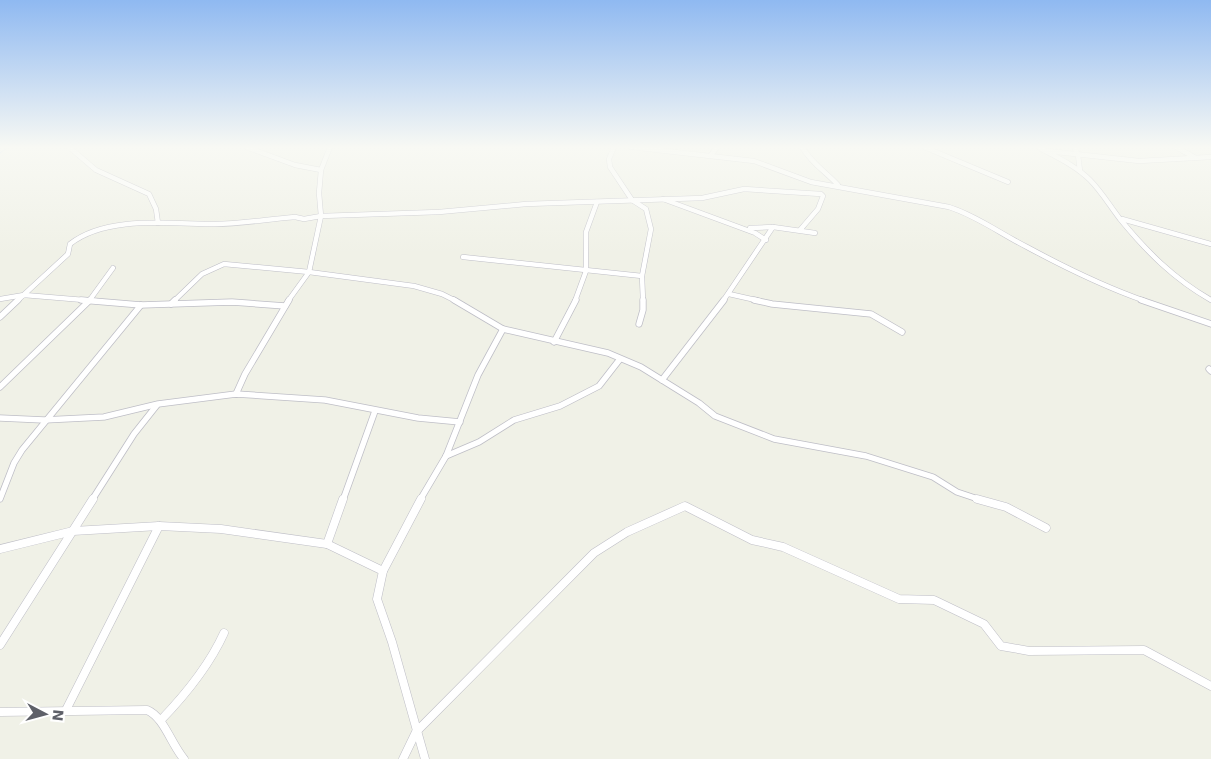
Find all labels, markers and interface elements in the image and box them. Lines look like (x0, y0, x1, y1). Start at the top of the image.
north arrow (20, 689, 70, 739)
text: N (49, 709, 66, 722)

